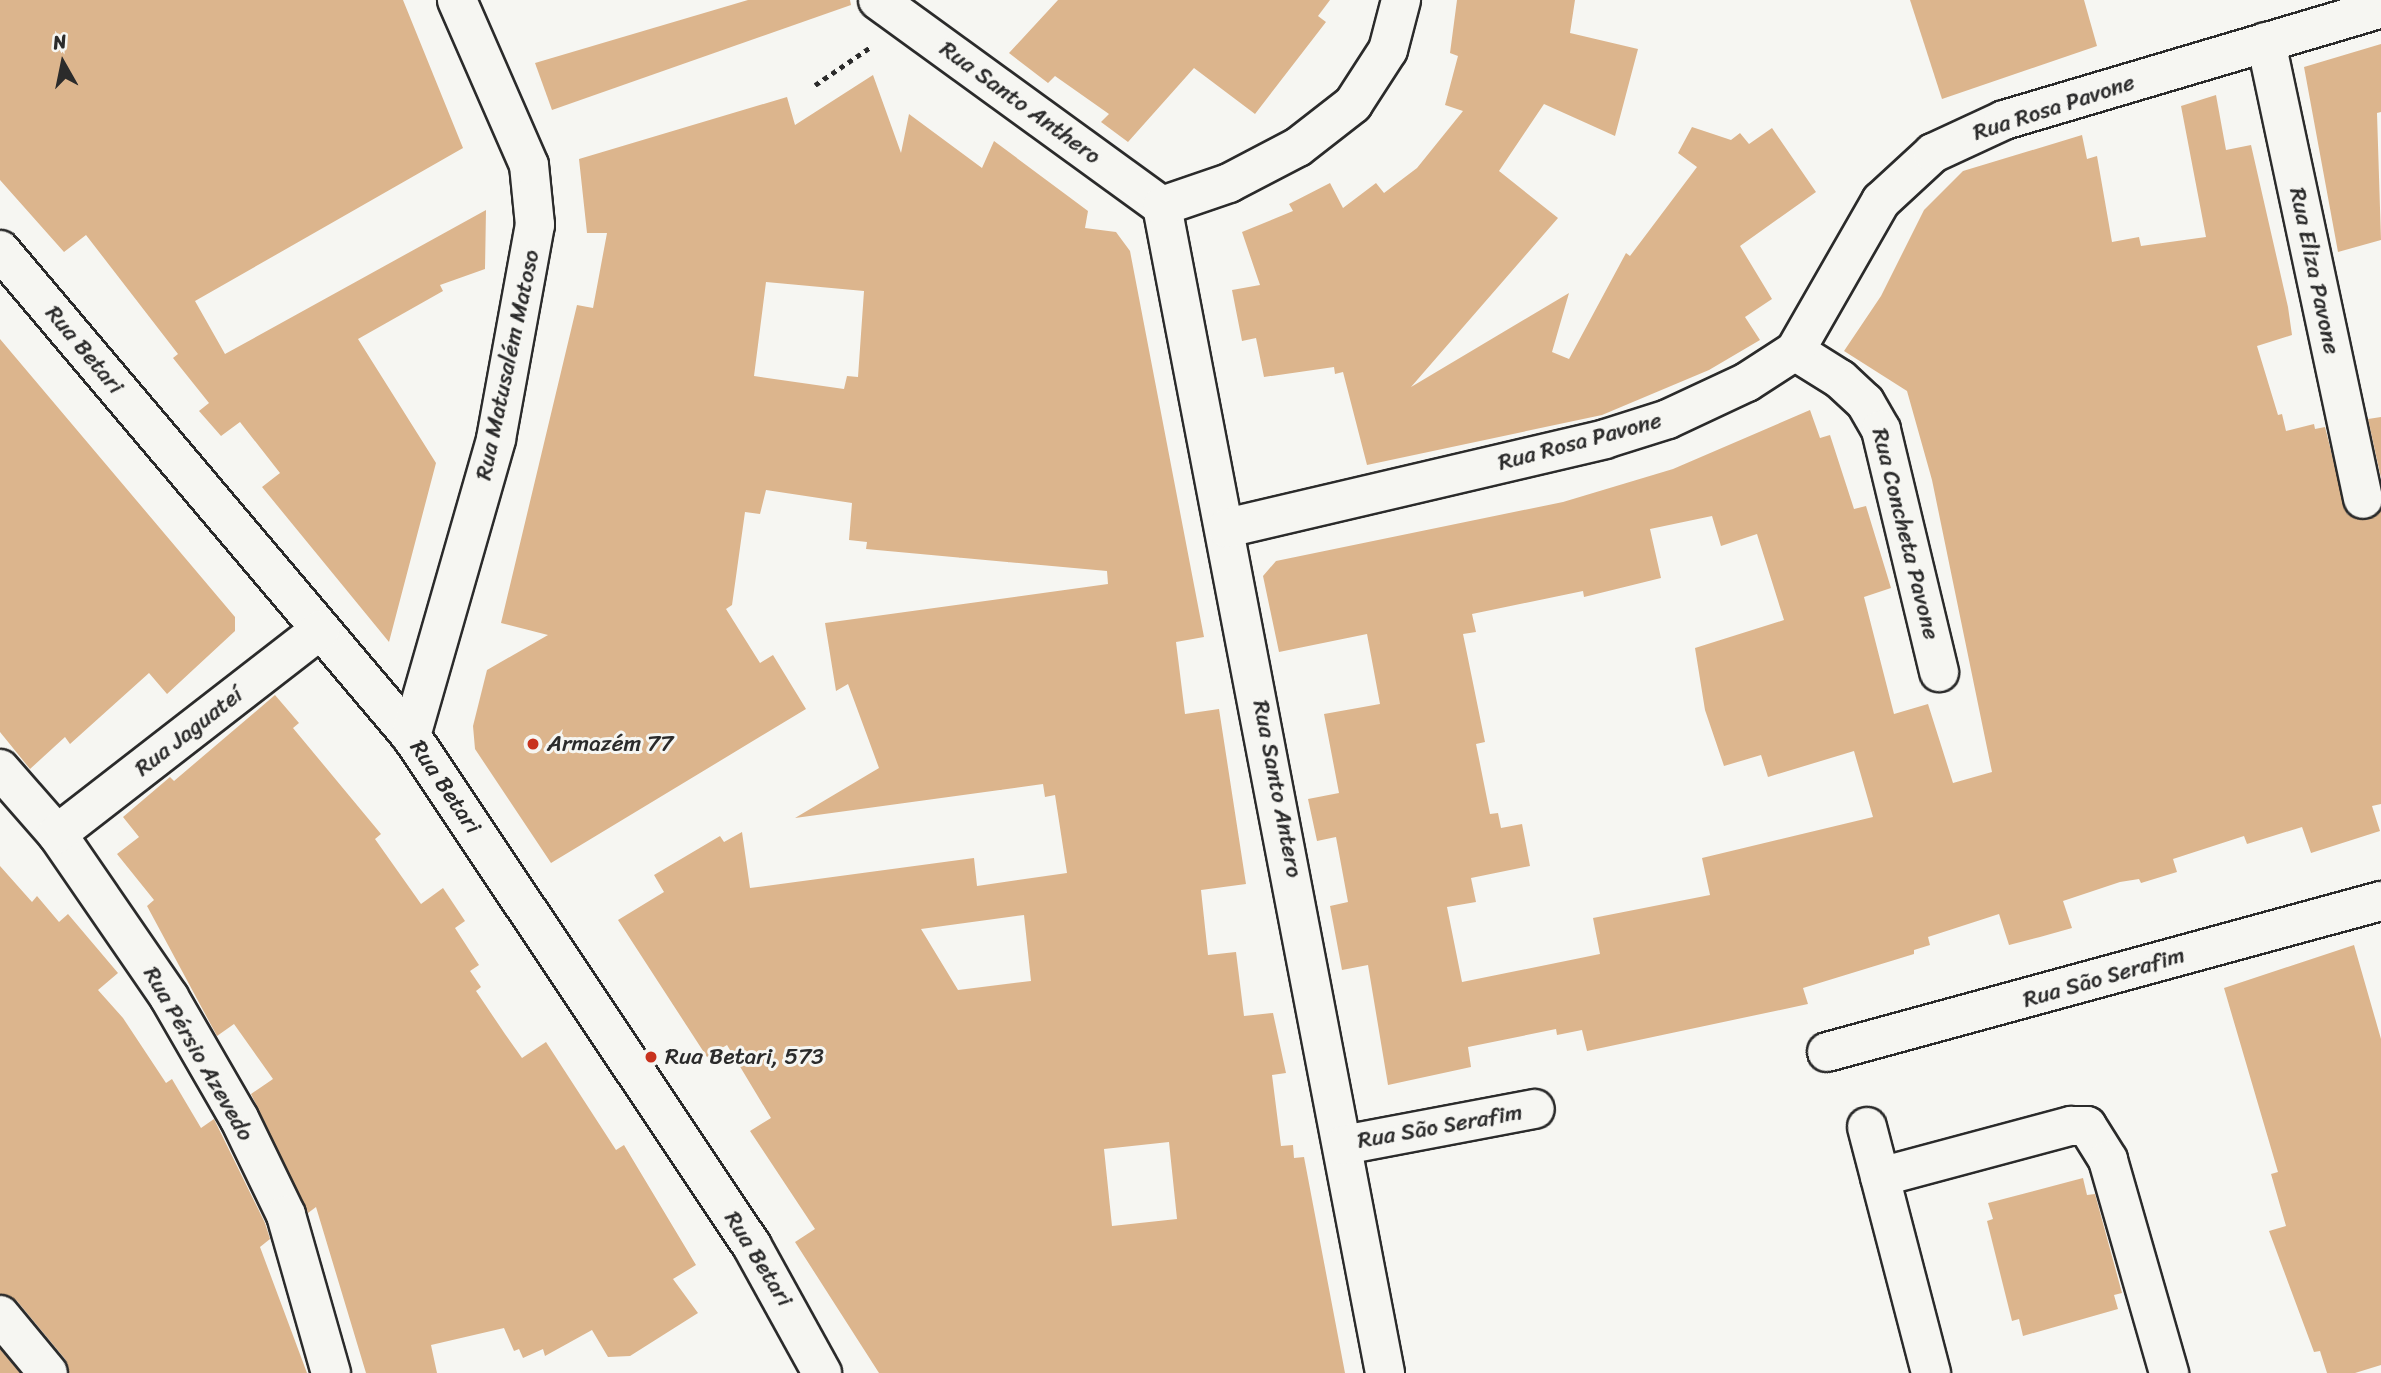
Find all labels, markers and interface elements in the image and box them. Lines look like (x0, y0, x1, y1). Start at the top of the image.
text: N (51, 24, 69, 59)
north arrow (28, 28, 98, 98)
street label: Rua Santo Anthero (934, 35, 1106, 171)
street label: Rua Rosa Pavone (1969, 69, 2139, 147)
street label: Rua Eliza Pavone (2283, 185, 2345, 357)
street label: Rua Matusalém Matoso (470, 247, 546, 483)
street label: Rua Betari (39, 300, 129, 400)
street label: Rua Rosa Pavone (1495, 407, 1665, 477)
street label: Rua Concheta Pavone (1865, 426, 1945, 642)
street label: Rua Jaguateí (129, 681, 249, 783)
street label: Rua Santo Antero (1246, 698, 1308, 880)
place label: Armazém 77 (547, 730, 673, 758)
street label: Rua Betari (403, 735, 487, 839)
marker: Armazém 77 (525, 736, 541, 752)
street label: Rua São Serafim (2019, 941, 2189, 1015)
street label: Rua Pérsio Azevedo (137, 962, 259, 1146)
place label: Rua Betari, 573 (665, 1043, 825, 1071)
marker: Rua Betari, 573 (643, 1049, 659, 1065)
street label: Rua São Serafim (1354, 1099, 1526, 1155)
street label: Rua Betari (718, 1206, 798, 1312)

